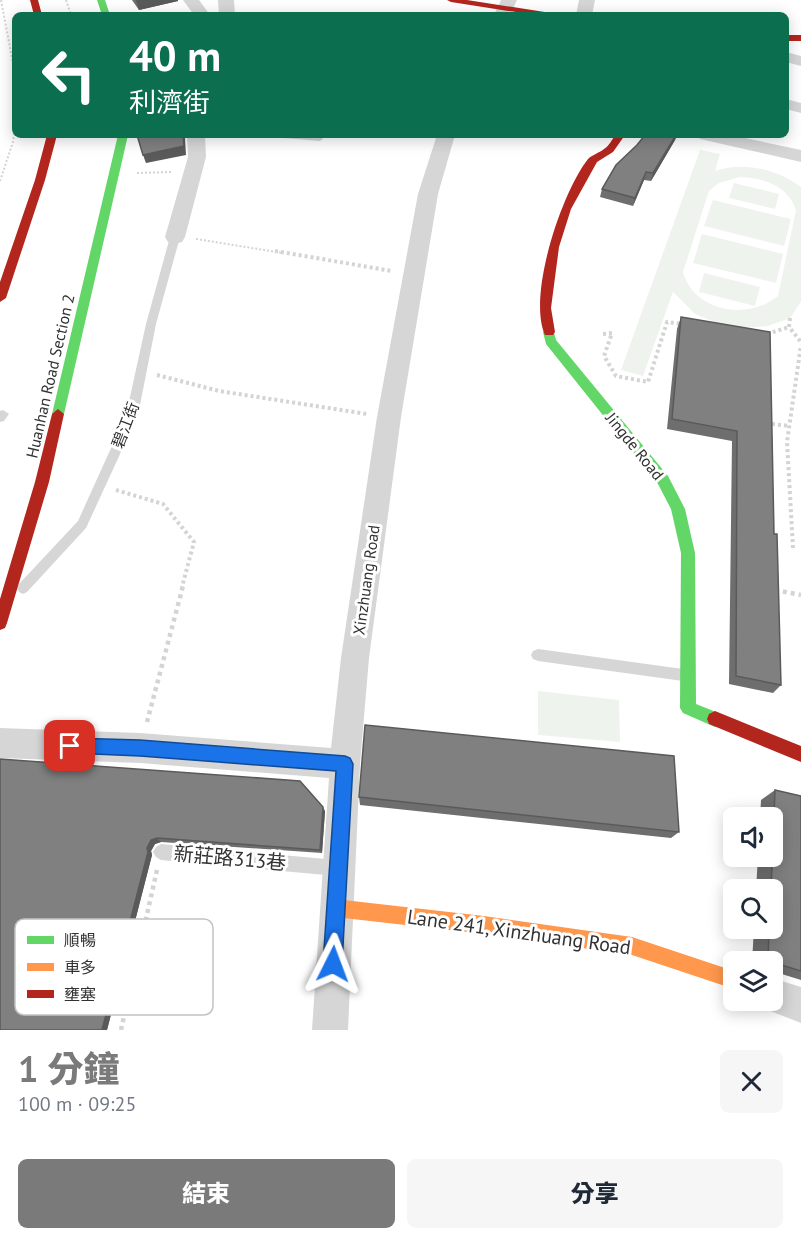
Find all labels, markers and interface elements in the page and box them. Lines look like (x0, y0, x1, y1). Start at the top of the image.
text: 40 m (129, 28, 221, 83)
icon: left (30, 36, 108, 114)
text: 利濟街 (129, 85, 210, 119)
street label: Huanhan Road Section 2 (21, 292, 79, 460)
street label: 碧江街 (107, 399, 143, 451)
street label: Jingde Road (601, 407, 668, 484)
street label: Xinzhuang Road (348, 524, 384, 636)
pin (44, 720, 95, 771)
icon: arrive (53, 729, 86, 762)
map controls (723, 807, 783, 1011)
button: sound (723, 807, 783, 867)
street label: 新莊路313巷 (173, 840, 287, 876)
button: search (723, 879, 783, 939)
street label: Lane 241, Xinzhuang Road (406, 903, 632, 961)
legend (15, 919, 213, 1015)
text: 順暢 (64, 930, 96, 950)
position arrow (301, 932, 365, 996)
button: layers (723, 951, 783, 1011)
text: 車多 (64, 957, 96, 977)
text: 壅塞 (64, 984, 96, 1004)
text: 1 分鐘 (18, 1045, 120, 1092)
button: close (720, 1050, 783, 1113)
text: 100 m · 09:25 (18, 1091, 136, 1117)
button: 結束 (18, 1159, 395, 1228)
button: 分享 (407, 1159, 783, 1228)

